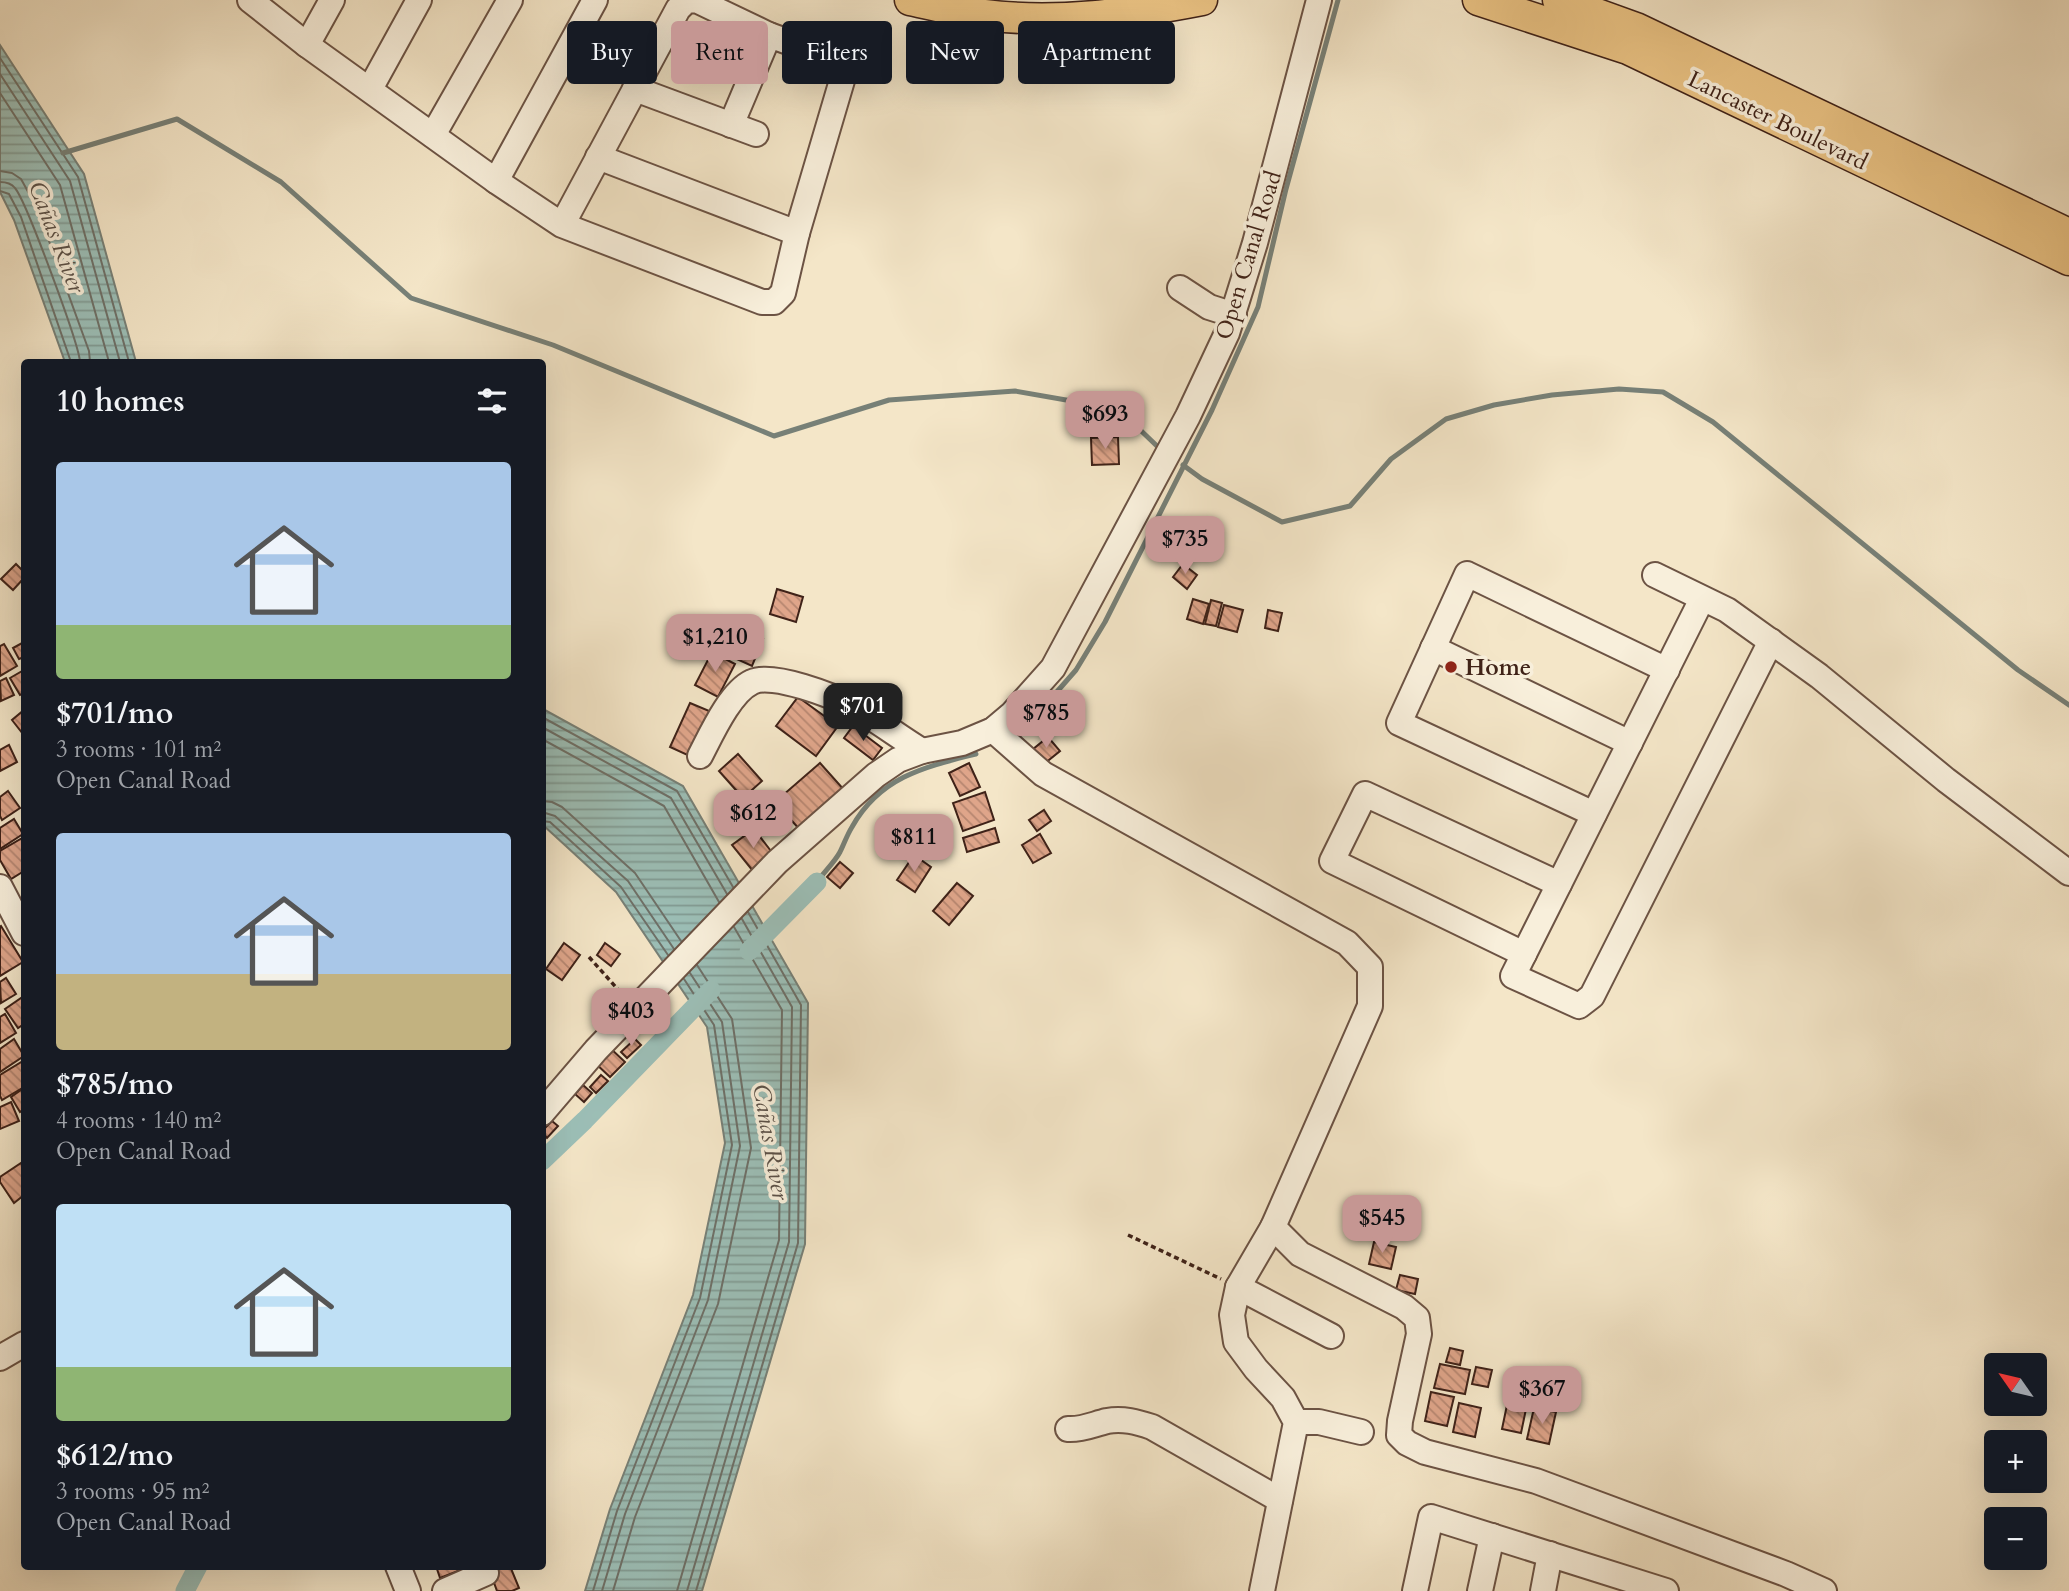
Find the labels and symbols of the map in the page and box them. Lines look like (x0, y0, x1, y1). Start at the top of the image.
street label: Lancaster Boulevard (1683, 63, 1874, 178)
street label: Open Canal Road (1208, 166, 1289, 343)
water label: Cañas River (20, 177, 93, 299)
pin: $693 (1064, 392, 1146, 451)
pin: $735 (1144, 516, 1226, 576)
pin: $1,210 (658, 614, 772, 674)
place label: Home (1465, 652, 1531, 683)
marker: Home (1443, 659, 1459, 675)
pin: $701 (822, 684, 904, 743)
pin: $785 (1005, 690, 1087, 750)
pin: $612 (712, 790, 794, 850)
pin: $811 (873, 814, 955, 874)
pin: $403 (590, 988, 672, 1048)
water label: Cañas River (744, 1082, 797, 1204)
pin: $545 (1341, 1196, 1423, 1255)
north arrow (1984, 1353, 2048, 1416)
pin: $367 (1501, 1366, 1583, 1426)

